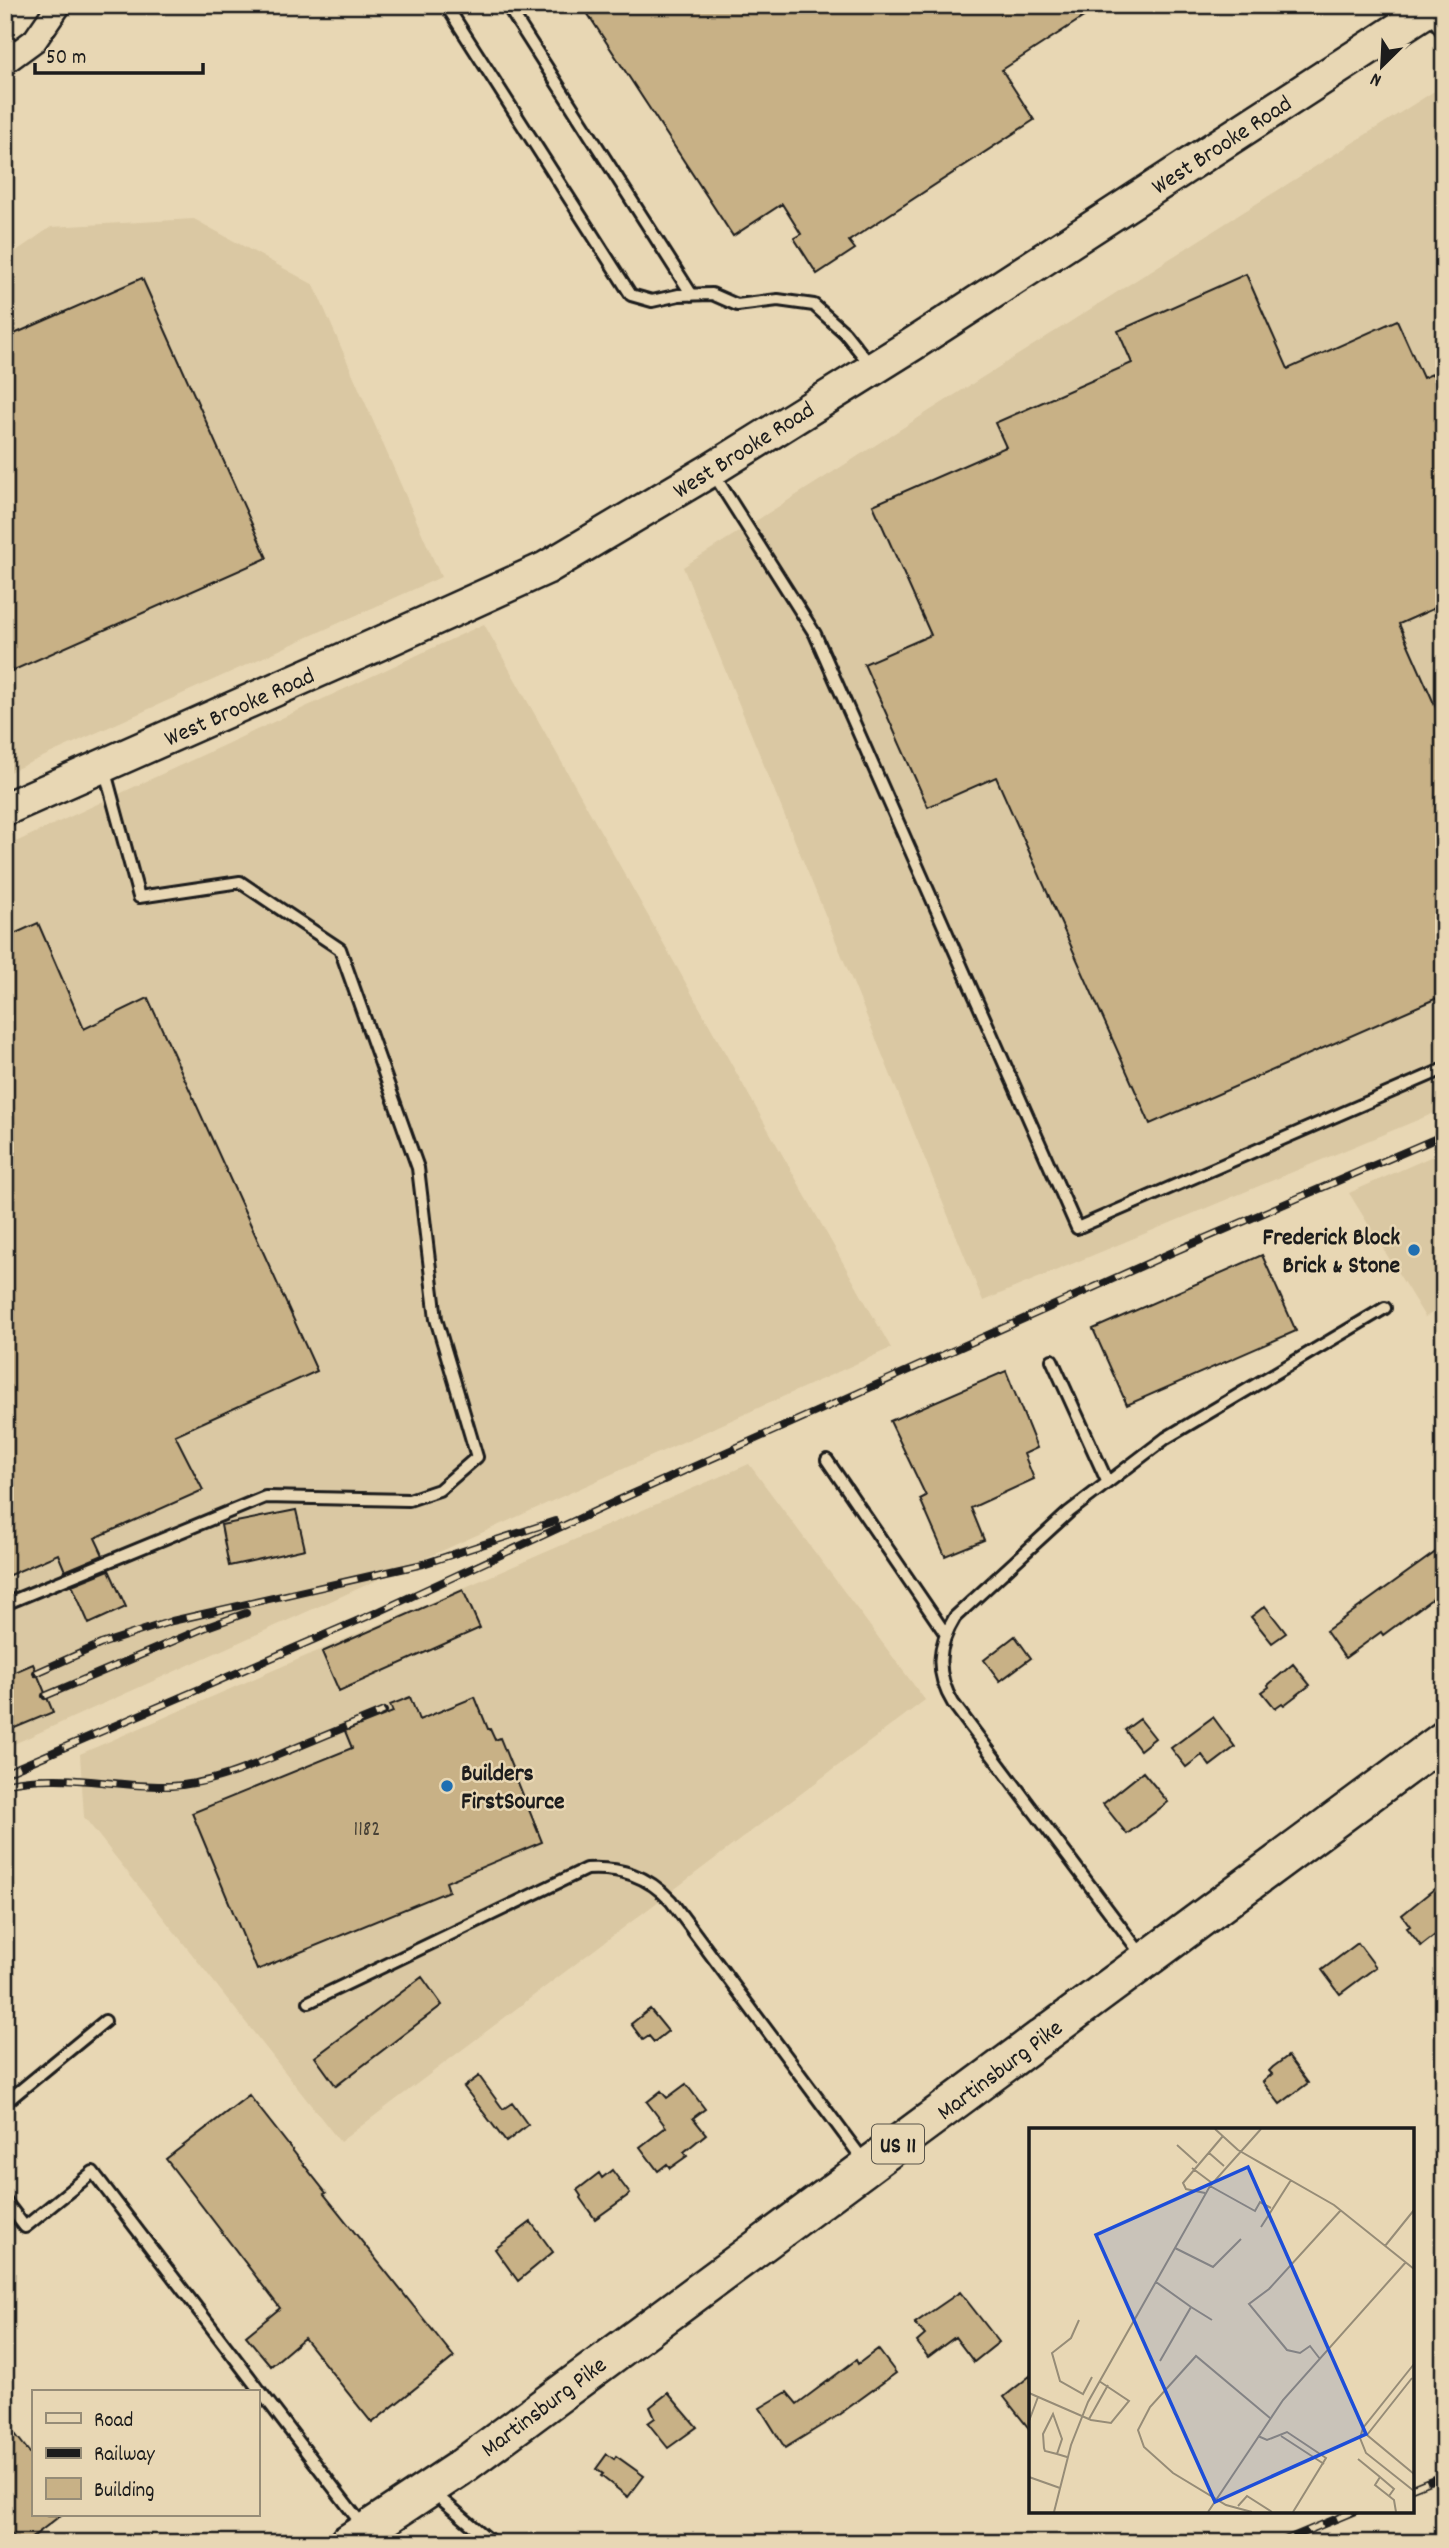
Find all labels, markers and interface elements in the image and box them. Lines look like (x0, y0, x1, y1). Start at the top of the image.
scale bar (35, 32, 203, 76)
north arrow (1348, 32, 1418, 102)
text: 50 m (46, 44, 86, 74)
text: N (1367, 64, 1386, 93)
street label: West Brooke Road (1146, 88, 1299, 205)
street label: West Brooke Road (667, 394, 822, 509)
street label: West Brooke Road (160, 660, 321, 757)
place label: Frederick Block Brick & Stone (1262, 1222, 1400, 1284)
marker: Frederick Block Brick & Stone (1406, 1242, 1422, 1258)
place label: Builders FirstSource (461, 1758, 565, 1820)
marker: Builders FirstSource (439, 1778, 455, 1794)
house number: 1182 (354, 1816, 380, 1846)
street label: Martinsburg Pike (931, 2013, 1071, 2130)
road number: US 11 (872, 2124, 924, 2164)
inset map (1029, 2128, 1414, 2513)
street label: Martinsburg Pike (475, 2350, 615, 2467)
legend (32, 2390, 259, 2516)
text: Road (94, 2407, 133, 2437)
text: Railway (94, 2441, 155, 2471)
text: Building (94, 2477, 154, 2507)

